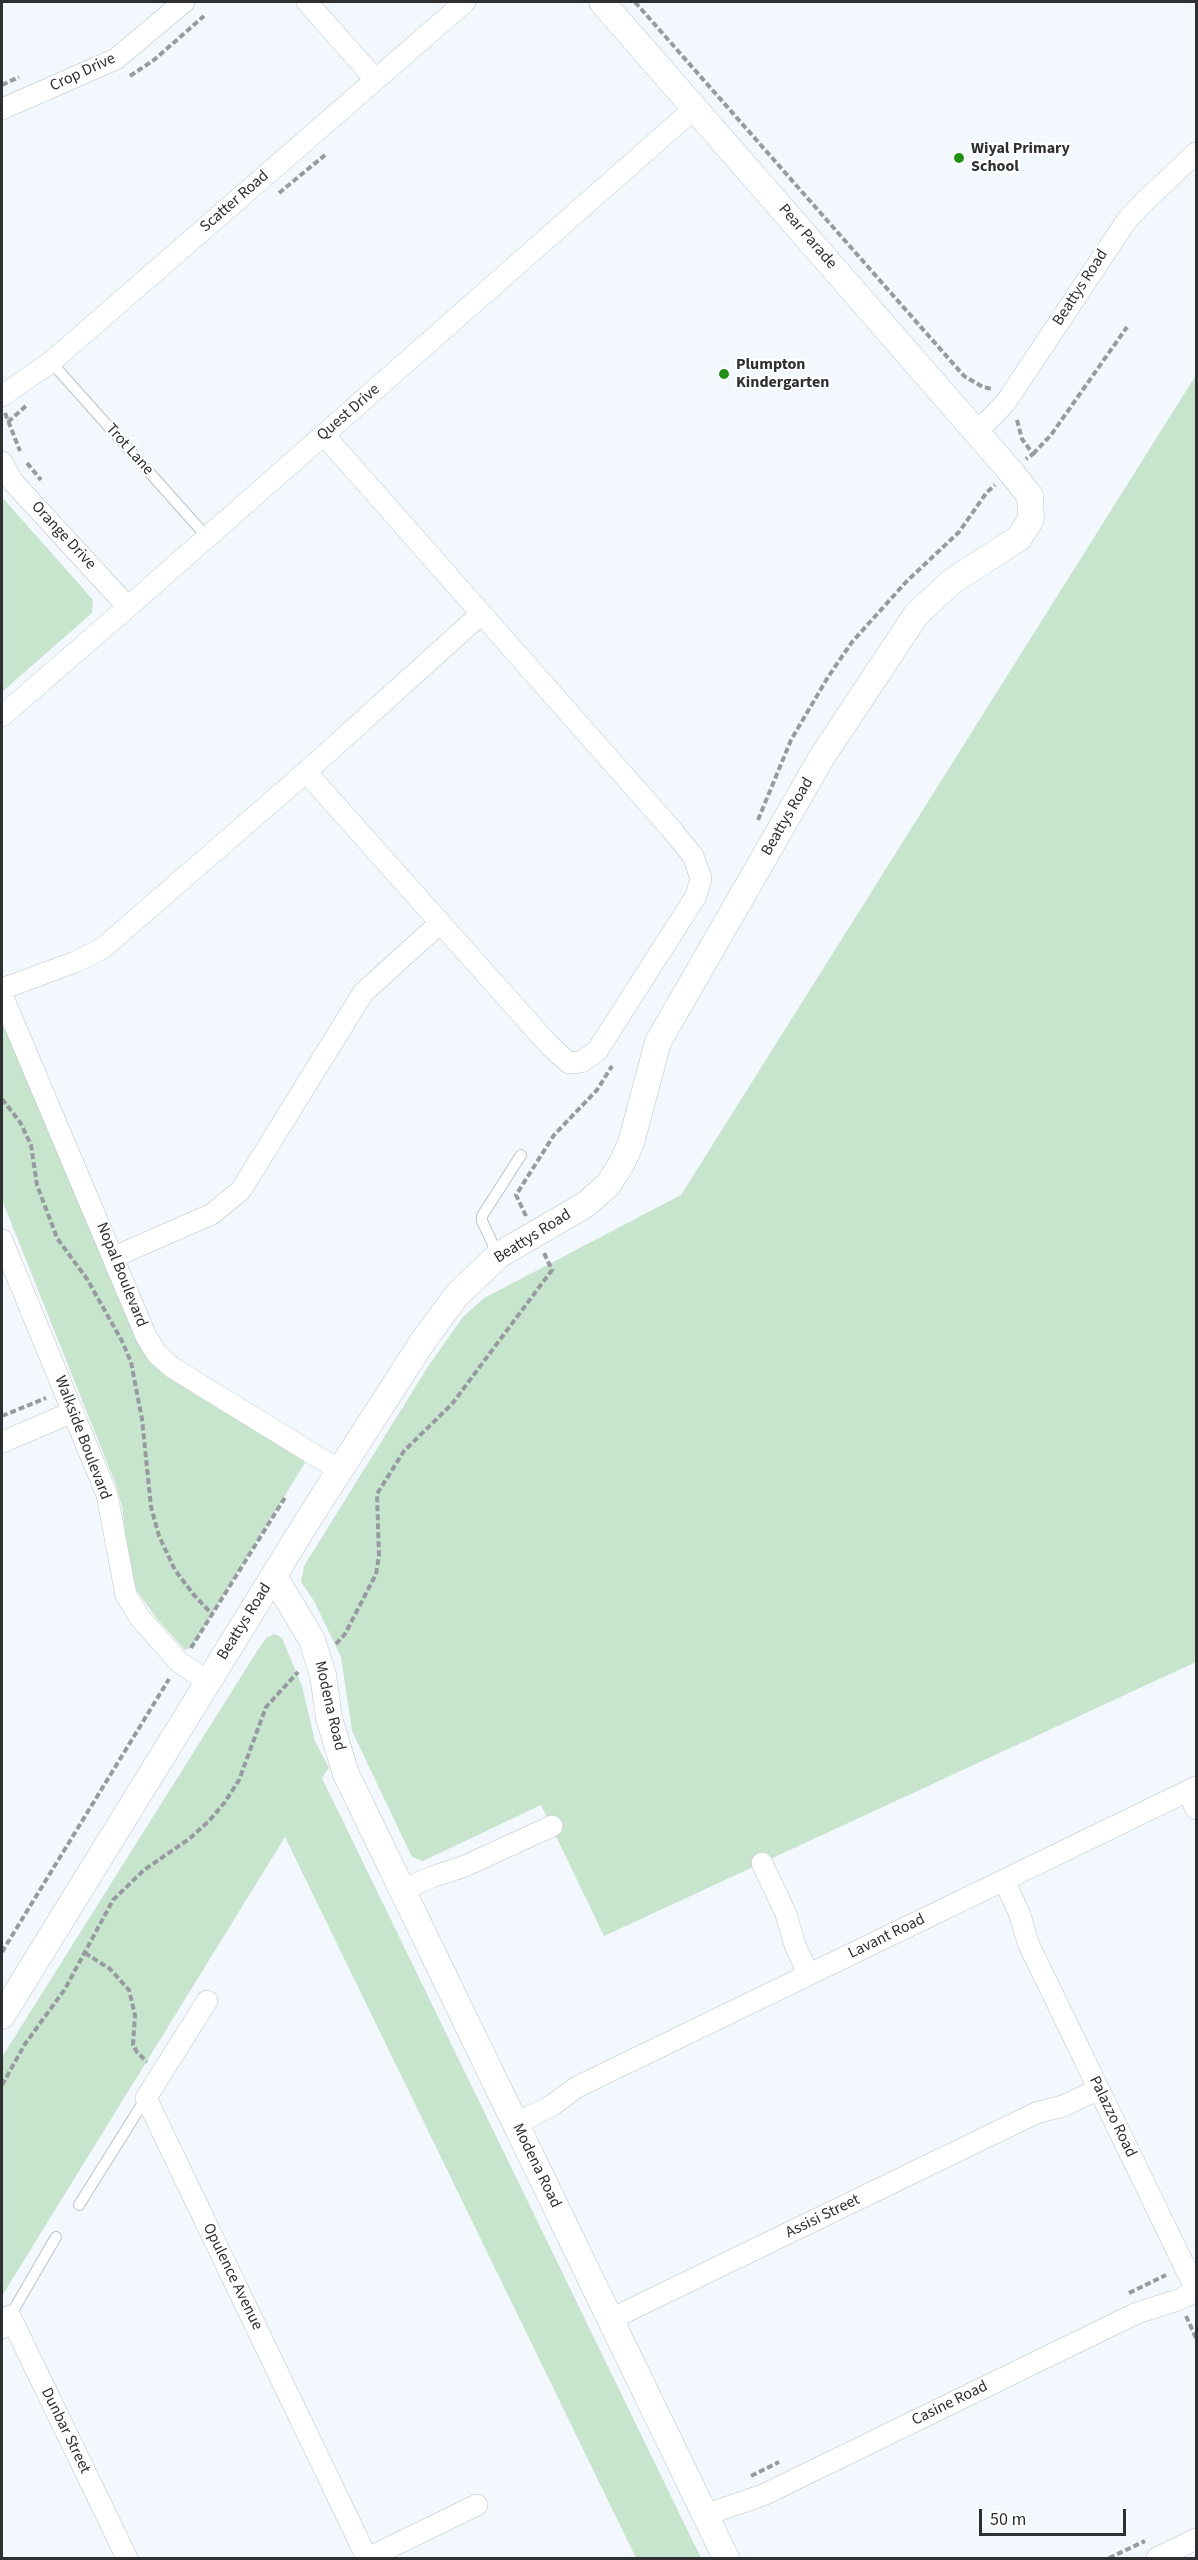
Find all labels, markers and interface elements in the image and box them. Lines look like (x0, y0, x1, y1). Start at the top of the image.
street label: Crop Drive (47, 50, 119, 96)
place label: Wiyal Primary School (971, 139, 1070, 177)
marker: Wiyal Primary School (952, 151, 966, 165)
street label: Scatter Road (197, 167, 273, 237)
street label: Pear Parade (774, 201, 840, 273)
street label: Beattys Road (1049, 246, 1113, 330)
place label: Plumpton Kindergarten (736, 355, 829, 393)
marker: Plumpton Kindergarten (717, 367, 731, 381)
street label: Quest Drive (314, 381, 384, 445)
street label: Trot Lane (101, 420, 157, 480)
street label: Orange Drive (27, 498, 99, 574)
street label: Beattys Road (758, 774, 818, 860)
street label: Beattys Road (491, 1206, 575, 1268)
street label: Nopal Boulevard (91, 1220, 151, 1330)
street label: Walkside Boulevard (49, 1373, 115, 1503)
street label: Beattys Road (214, 1580, 276, 1664)
street label: Modena Road (309, 1659, 349, 1753)
street label: Lavant Road (846, 1910, 928, 1964)
street label: Palazzo Road (1084, 2073, 1140, 2161)
street label: Modena Road (507, 2121, 565, 2211)
street label: Assisi Street (783, 2191, 863, 2243)
street label: Opulence Avenue (198, 2220, 266, 2334)
street label: Casine Road (909, 2377, 991, 2431)
street label: Dunbar Street (36, 2385, 94, 2477)
scale bar (982, 2497, 1129, 2535)
text: 50 m (990, 2507, 1026, 2532)

